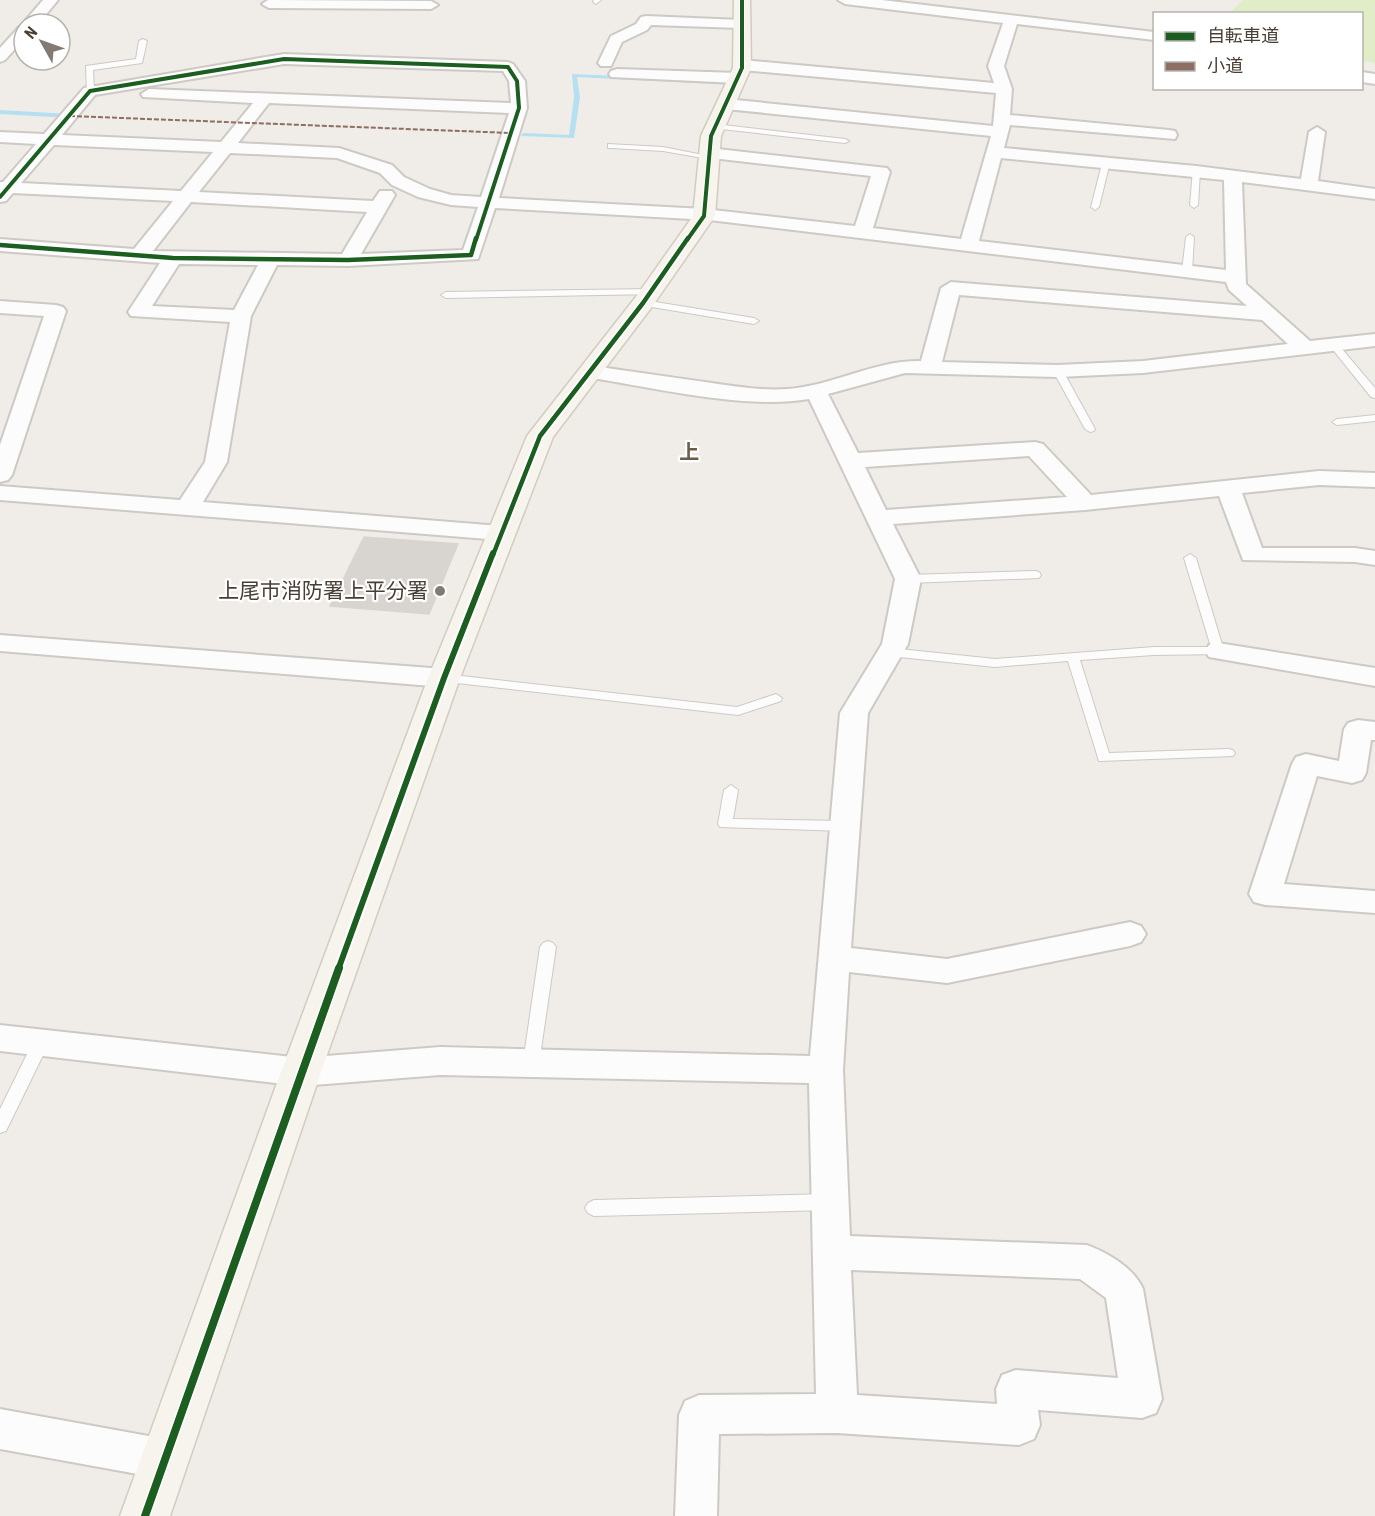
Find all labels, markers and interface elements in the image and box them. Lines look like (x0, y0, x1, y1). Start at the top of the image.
north arrow (12, 12, 72, 72)
legend (1153, 12, 1363, 90)
text: N (20, 23, 41, 43)
text: 自転車道 (1207, 25, 1279, 46)
text: 小道 (1207, 55, 1243, 76)
district label: 上 (679, 440, 699, 464)
place label: 上尾市消防署上平分署 (218, 579, 428, 603)
marker: 上尾市消防署上平分署 (433, 584, 447, 598)

